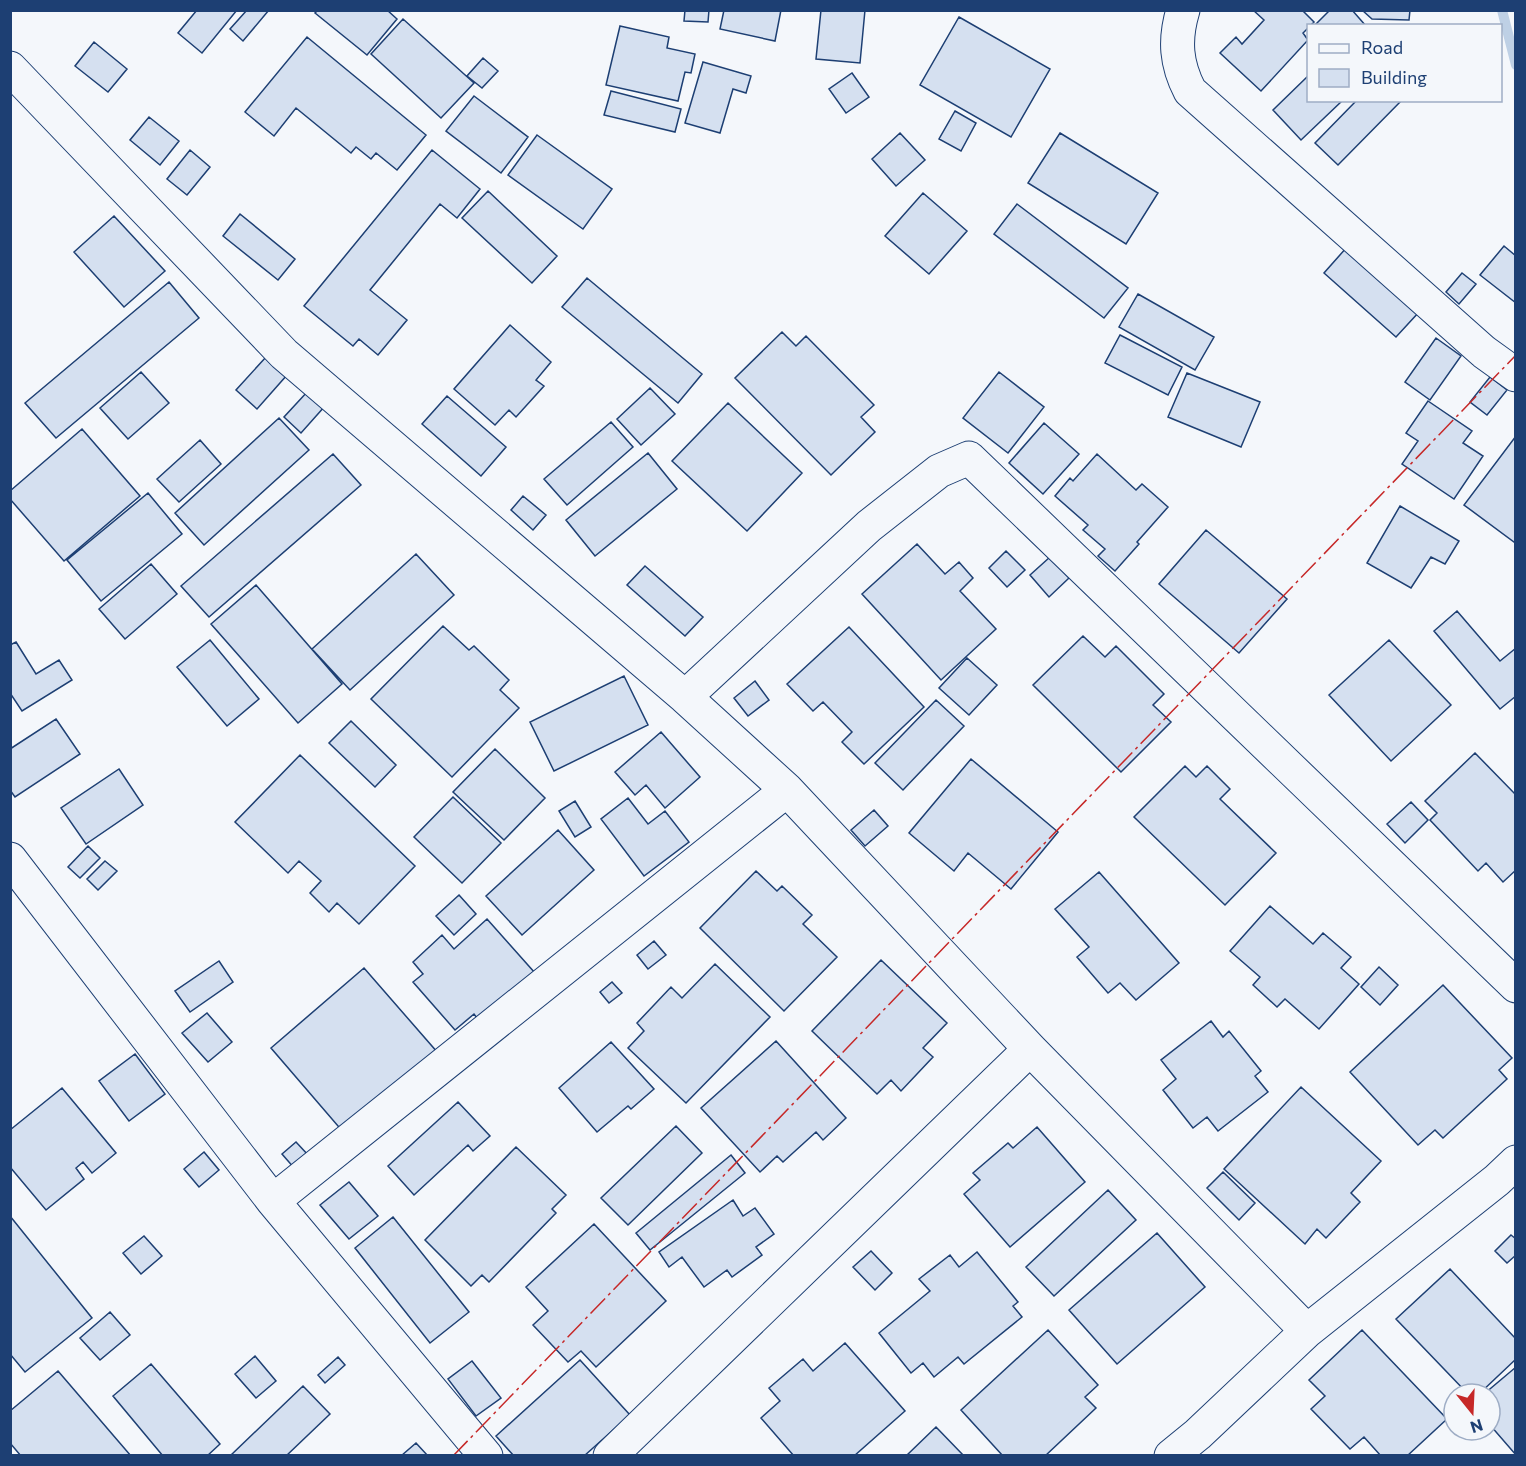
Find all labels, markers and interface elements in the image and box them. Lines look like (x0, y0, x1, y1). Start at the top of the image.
legend (1307, 24, 1502, 102)
text: Road (1361, 36, 1403, 58)
text: Building (1361, 66, 1427, 88)
north arrow (1442, 1382, 1502, 1442)
text: N (1468, 1416, 1485, 1438)

